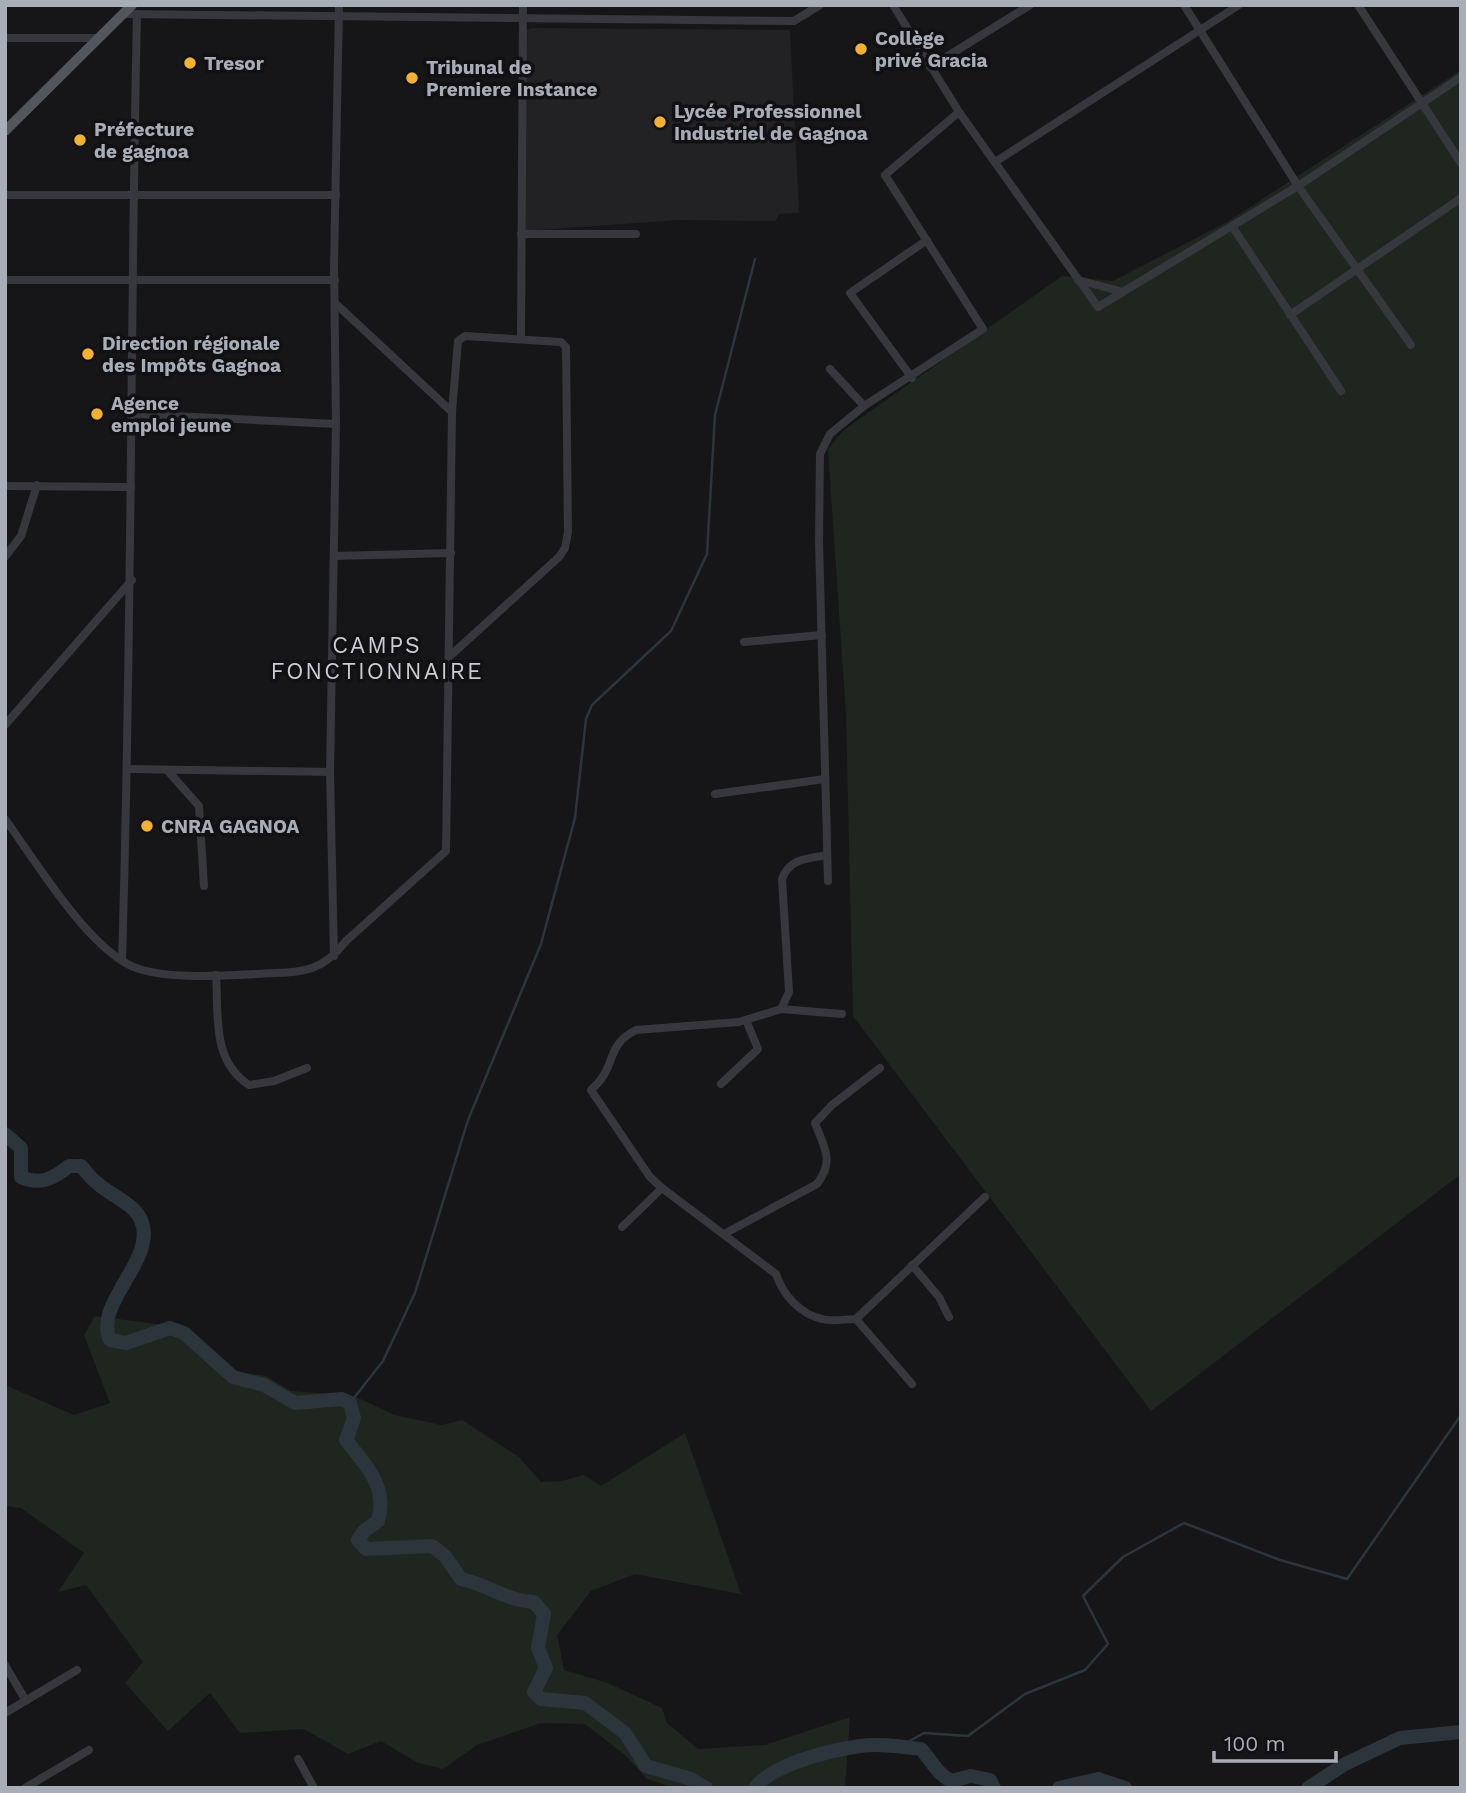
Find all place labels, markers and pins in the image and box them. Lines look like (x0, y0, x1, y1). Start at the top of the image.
place label: Collège privé Gracia (875, 27, 988, 72)
marker: Collège privé Gracia (853, 41, 869, 57)
place label: Tresor (204, 52, 265, 75)
marker: Tresor (182, 55, 198, 71)
place label: Tribunal de Premiere Instance (426, 56, 598, 101)
marker: Tribunal de Premiere Instance (404, 70, 420, 86)
place label: Lycée Professionnel Industriel de Gagnoa (674, 100, 868, 145)
marker: Lycée Professionnel Industriel de Gagnoa (652, 114, 668, 130)
place label: Préfecture de gagnoa (94, 118, 194, 163)
marker: Préfecture de gagnoa (72, 132, 88, 148)
place label: Direction régionale des Impôts Gagnoa (102, 332, 281, 377)
marker: Direction régionale des Impôts Gagnoa (80, 346, 96, 362)
place label: Agence emploi jeune (111, 392, 231, 437)
marker: Agence emploi jeune (89, 406, 105, 422)
place label: CNRA GAGNOA (161, 815, 299, 838)
marker: CNRA GAGNOA (139, 818, 155, 834)

